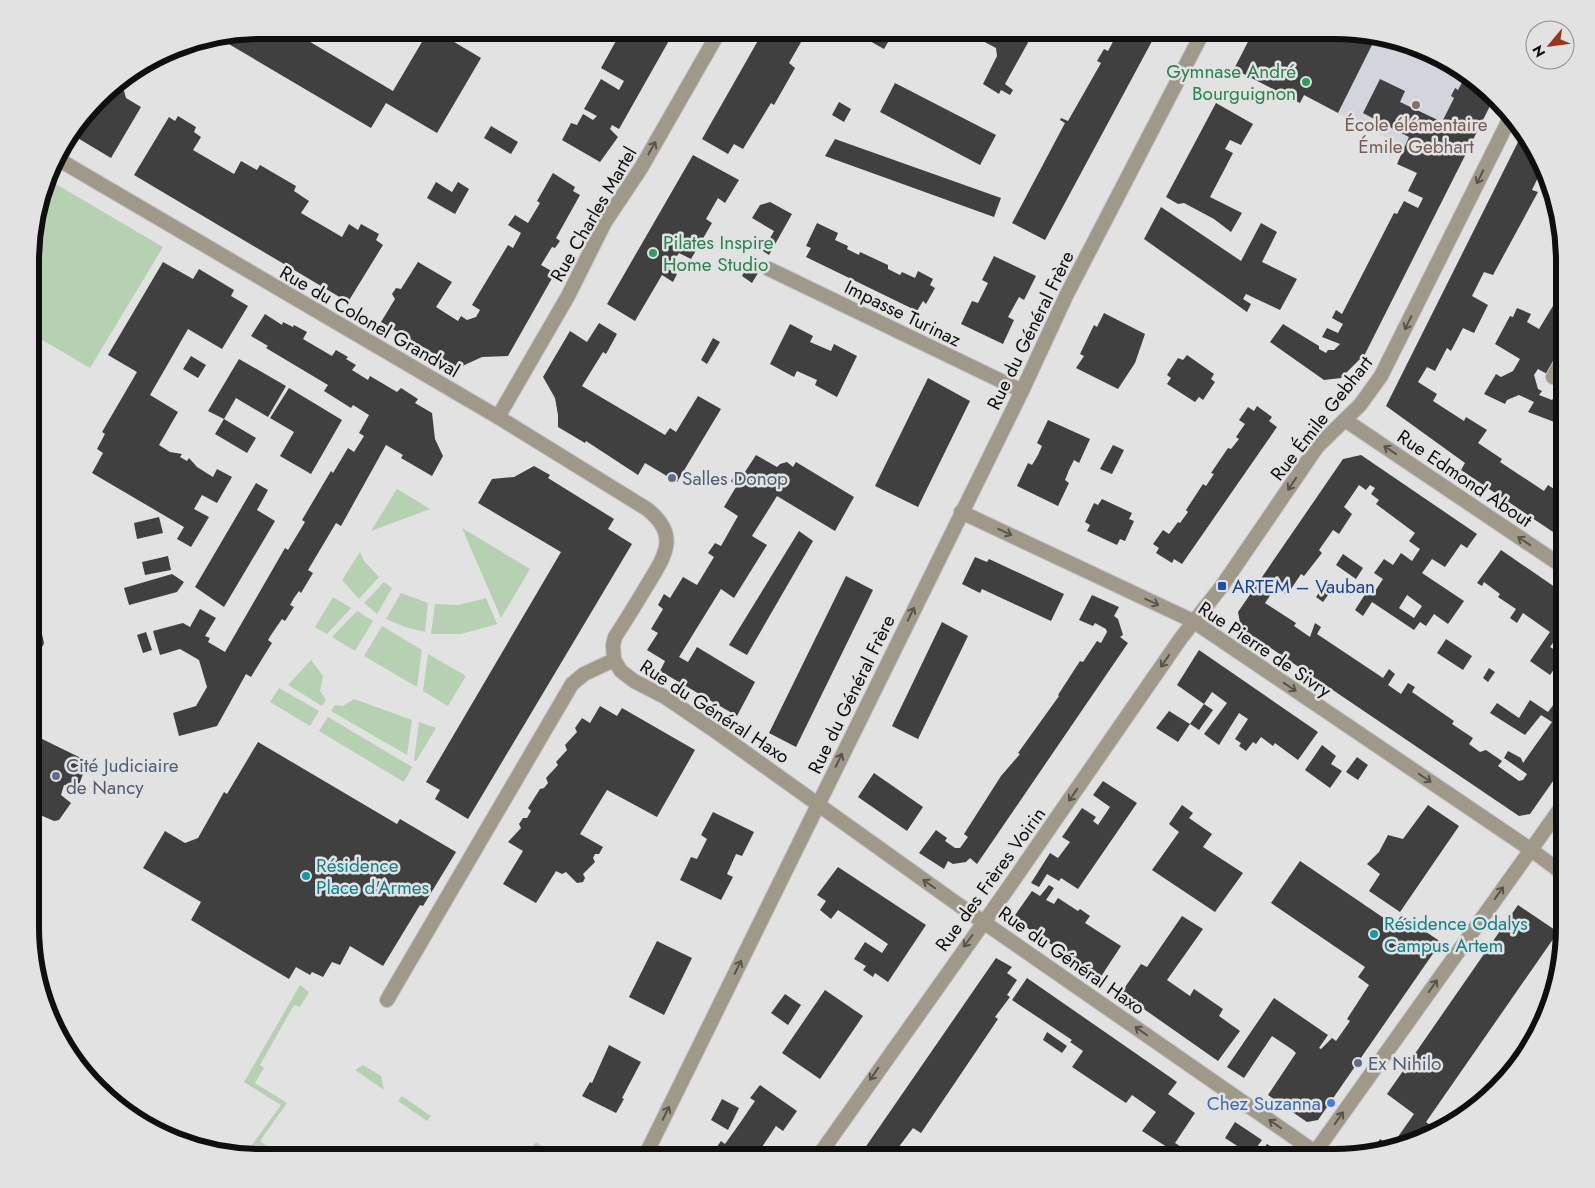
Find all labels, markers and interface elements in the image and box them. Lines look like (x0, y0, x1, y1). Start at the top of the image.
north arrow (1525, 20, 1575, 70)
text: N (1527, 42, 1550, 61)
place label: Gymnase André Bourguignon (1166, 58, 1296, 107)
marker: Gymnase André Bourguignon (1300, 76, 1312, 88)
marker: École élémentaire Émile Gebhart (1410, 99, 1422, 111)
place label: École élémentaire Émile Gebhart (1345, 111, 1488, 160)
street label: Rue Charles Martel (544, 142, 643, 287)
one-way arrow (647, 142, 657, 156)
one-way arrow (1475, 169, 1484, 184)
place label: Pilates Inspire Home Studio (663, 229, 774, 278)
street label: Rue du Général Frère (980, 246, 1081, 414)
marker: Pilates Inspire Home Studio (647, 247, 659, 259)
street label: Rue du Colonel Grandval (275, 259, 465, 384)
street label: Impasse Turinaz (840, 274, 966, 353)
one-way arrow (1403, 315, 1412, 330)
street label: Rue Émile Gebhart (1264, 350, 1379, 486)
street label: Rue Edmond About (1392, 423, 1538, 534)
one-way arrow (1383, 445, 1397, 455)
place label: Salles Donop (682, 465, 788, 492)
marker: Salles Donop (666, 472, 678, 484)
one-way arrow (1287, 477, 1297, 491)
one-way arrow (998, 527, 1013, 537)
one-way arrow (1518, 536, 1532, 546)
place label: ARTEM – Vauban (1232, 573, 1375, 600)
marker: ARTEM – Vauban (1216, 580, 1228, 592)
street label: Rue Pierre de Sivry (1193, 595, 1337, 704)
one-way arrow (1144, 598, 1159, 607)
one-way arrow (906, 607, 916, 622)
street label: Rue du Général Frère (801, 610, 902, 778)
street label: Rue du Général Haxo (635, 653, 795, 770)
one-way arrow (1160, 654, 1170, 668)
one-way arrow (1283, 682, 1297, 692)
place label: Cité Judiciaire de Nancy (66, 752, 179, 801)
one-way arrow (835, 753, 844, 768)
marker: Cité Judiciaire de Nancy (50, 770, 62, 782)
one-way arrow (1417, 774, 1431, 784)
one-way arrow (1068, 787, 1078, 801)
street label: Rue des Frères Voirin (929, 802, 1052, 957)
place label: Résidence Place d'Armes (316, 852, 430, 901)
marker: Résidence Place d'Armes (300, 870, 312, 882)
one-way arrow (922, 879, 936, 889)
one-way arrow (1494, 886, 1504, 900)
street label: Rue du Général Haxo (993, 900, 1150, 1021)
place label: Résidence Odalys Campus Artem (1384, 910, 1528, 959)
marker: Résidence Odalys Campus Artem (1368, 928, 1380, 940)
one-way arrow (963, 934, 974, 947)
one-way arrow (733, 960, 743, 975)
one-way arrow (1428, 979, 1438, 993)
one-way arrow (1134, 1026, 1148, 1036)
place label: Ex Nihilo (1368, 1050, 1441, 1077)
marker: Ex Nihilo (1352, 1057, 1364, 1069)
one-way arrow (869, 1067, 879, 1081)
place label: Chez Suzanna (1207, 1090, 1321, 1117)
marker: Chez Suzanna (1325, 1097, 1337, 1109)
one-way arrow (662, 1106, 671, 1121)
one-way arrow (1334, 1111, 1344, 1125)
one-way arrow (1268, 1119, 1282, 1129)

